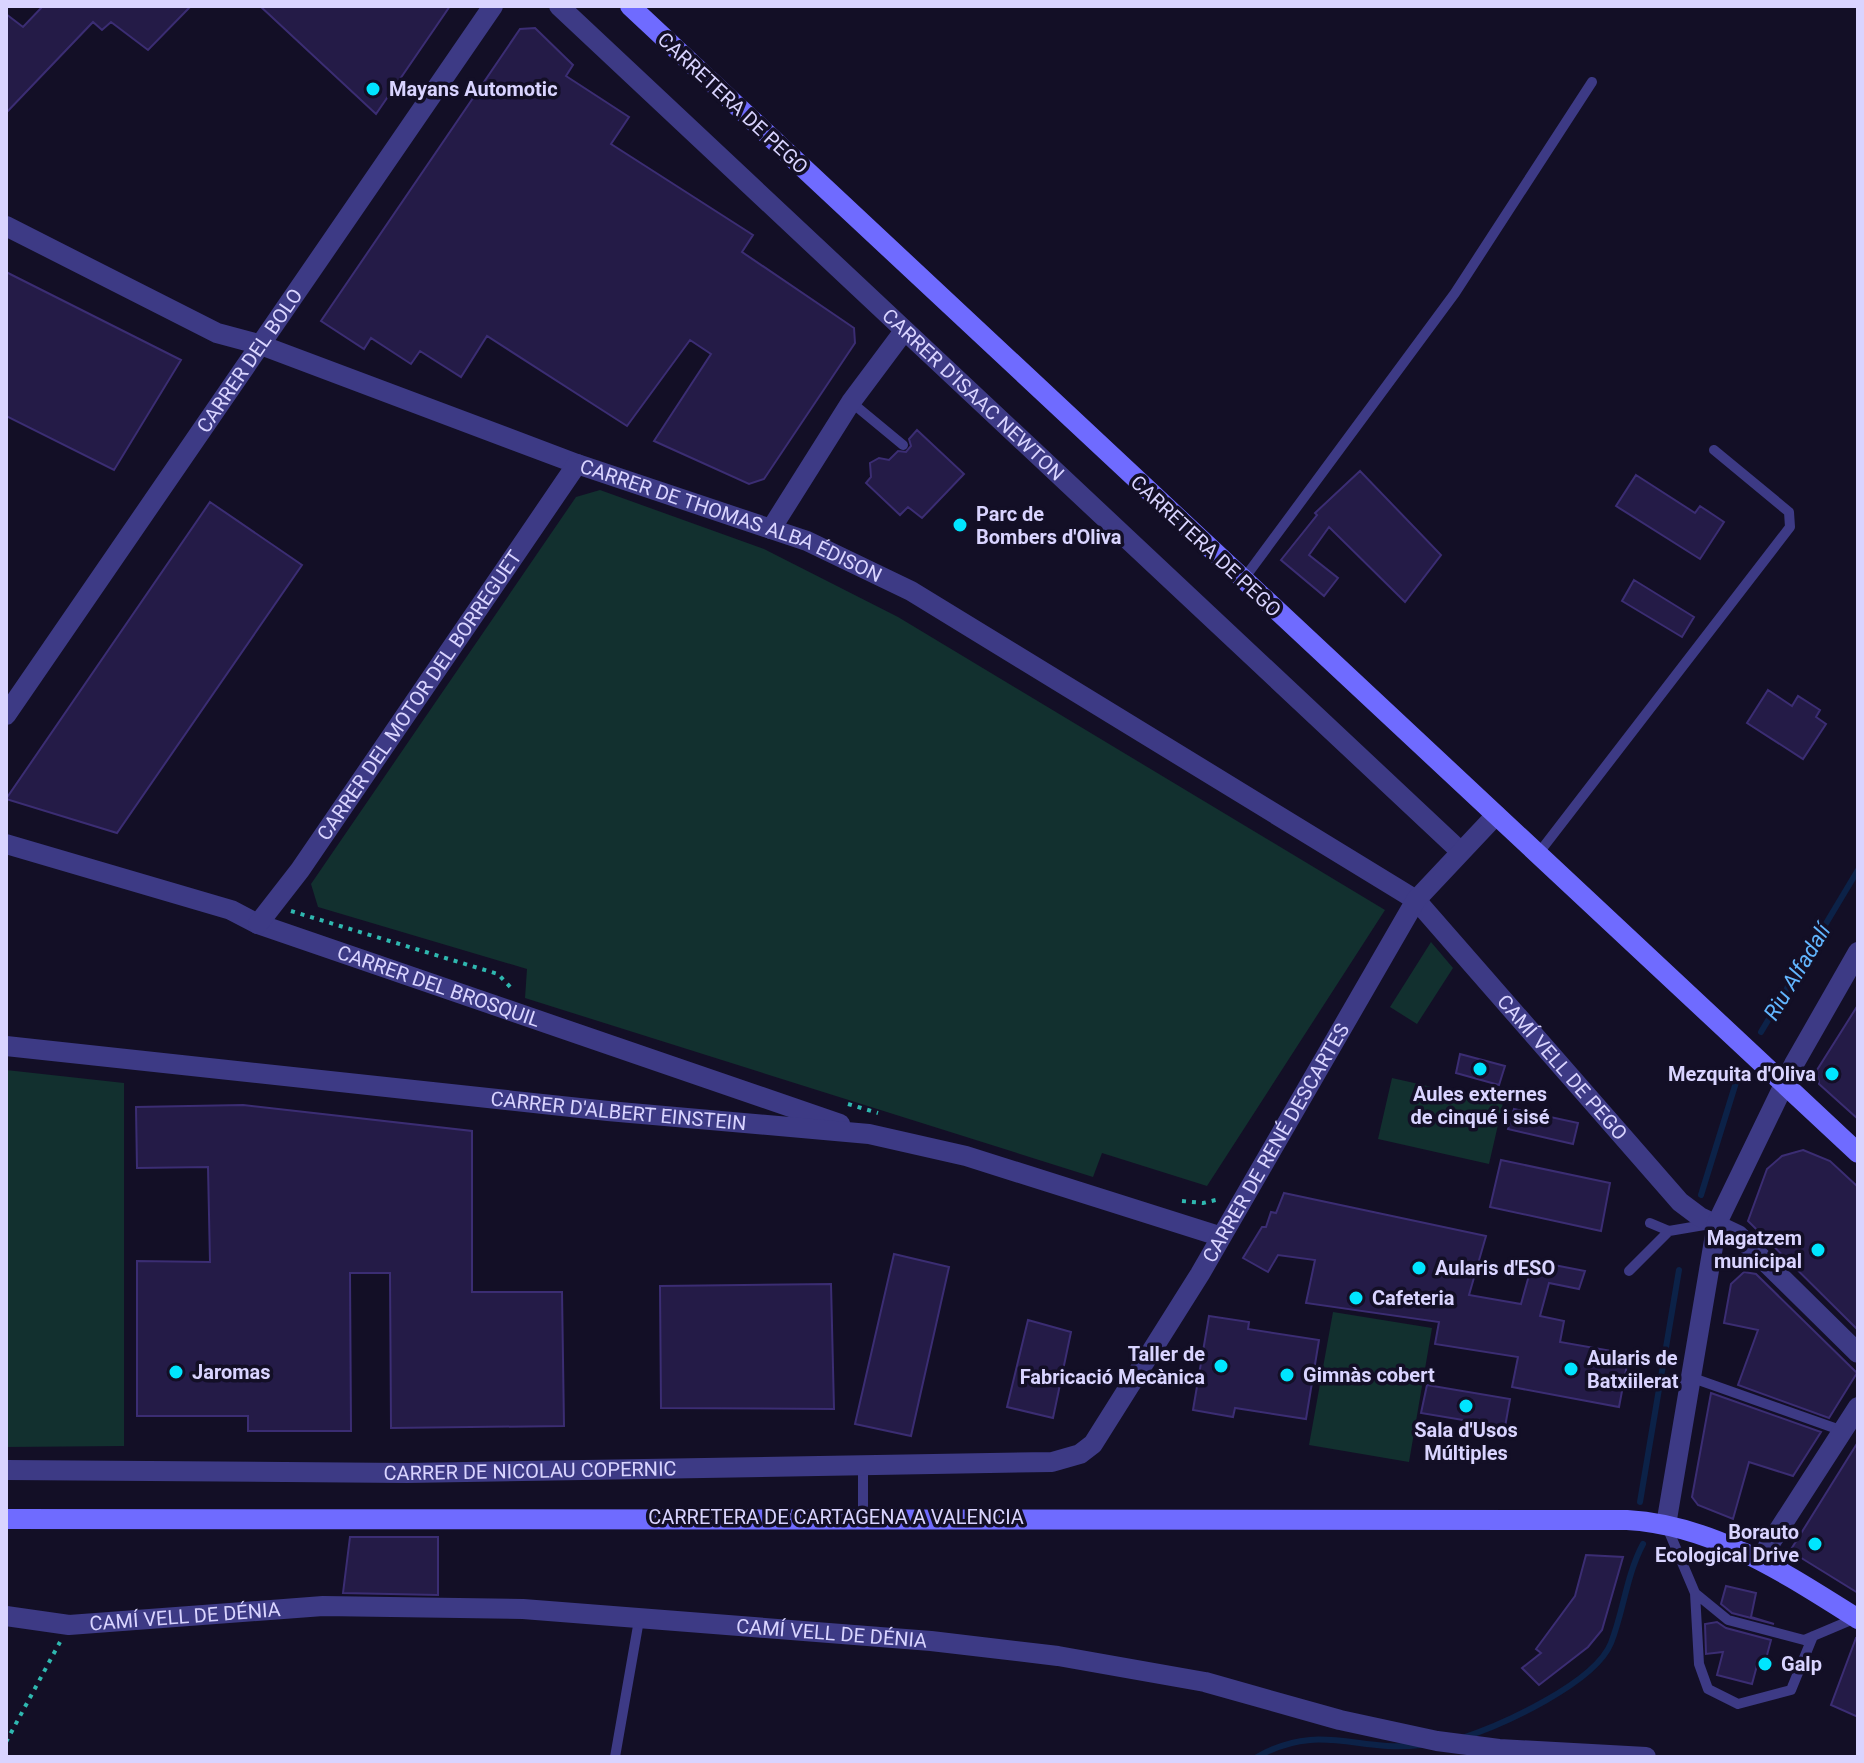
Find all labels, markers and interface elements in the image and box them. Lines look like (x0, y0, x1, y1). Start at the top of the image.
street label: CARRETERA DE PEGO (653, 27, 813, 179)
place label: Mayans Automotic (389, 77, 558, 101)
marker: Mayans Automotic (364, 80, 382, 98)
street label: CARRER DEL BOLO (191, 284, 307, 437)
street label: CARRER D'ISAAC NEWTON (877, 303, 1069, 486)
street label: CARRER DE THOMAS ALBA ÉDISON (577, 454, 886, 587)
street label: CARRETERA DE PEGO (1126, 470, 1286, 622)
place label: Parc de Bombers d'Oliva (976, 502, 1122, 549)
marker: Parc de Bombers d'Oliva (951, 516, 969, 534)
street label: CARRER DEL MOTOR DEL BORREGUET (312, 546, 527, 845)
water label: Riu Alfadalí (1759, 917, 1837, 1025)
street label: CARRER DEL BROSQUIL (334, 940, 544, 1032)
street label: CAMÍ VELL DE PEGO (1492, 990, 1632, 1145)
street label: CARRER DE RENÉ DESCARTES (1197, 1019, 1354, 1267)
marker: Aules externes de cinqué i sisé (1471, 1060, 1489, 1078)
place label: Mezquita d'Oliva (1668, 1062, 1816, 1086)
marker: Mezquita d'Oliva (1823, 1065, 1841, 1083)
place label: Aules externes de cinqué i sisé (1410, 1082, 1550, 1129)
street label: CARRER D'ALBERT EINSTEIN (490, 1086, 747, 1135)
place label: Magatzem municipal (1707, 1226, 1802, 1273)
marker: Magatzem municipal (1809, 1241, 1827, 1259)
place label: Aularis d'ESO (1435, 1256, 1555, 1280)
marker: Aularis d'ESO (1410, 1259, 1428, 1277)
place label: Cafeteria (1372, 1286, 1455, 1310)
marker: Cafeteria (1347, 1289, 1365, 1307)
place label: Taller de Fabricació Mecànica (1020, 1342, 1205, 1389)
place label: Aularis de Batxiilerat (1587, 1346, 1679, 1393)
marker: Taller de Fabricació Mecànica (1212, 1357, 1230, 1375)
place label: Jaromas (192, 1360, 271, 1384)
marker: Aularis de Batxiilerat (1562, 1360, 1580, 1378)
marker: Jaromas (167, 1363, 185, 1381)
place label: Gimnàs cobert (1303, 1363, 1435, 1387)
marker: Gimnàs cobert (1278, 1366, 1296, 1384)
marker: Sala d'Usos Múltiples (1457, 1397, 1475, 1415)
place label: Sala d'Usos Múltiples (1414, 1418, 1518, 1465)
street label: CARRER DE NICOLAU COPERNIC (383, 1456, 677, 1485)
street label: CARRETERA DE CARTAGENA A VALENCIA (648, 1505, 1024, 1529)
place label: Borauto Ecological Drive (1655, 1520, 1799, 1567)
marker: Borauto Ecological Drive (1806, 1535, 1824, 1553)
street label: CAMÍ VELL DE DÉNIA (89, 1597, 281, 1635)
street label: CAMÍ VELL DE DÉNIA (735, 1614, 928, 1653)
place label: Galp (1781, 1652, 1822, 1676)
marker: Galp (1756, 1655, 1774, 1673)

